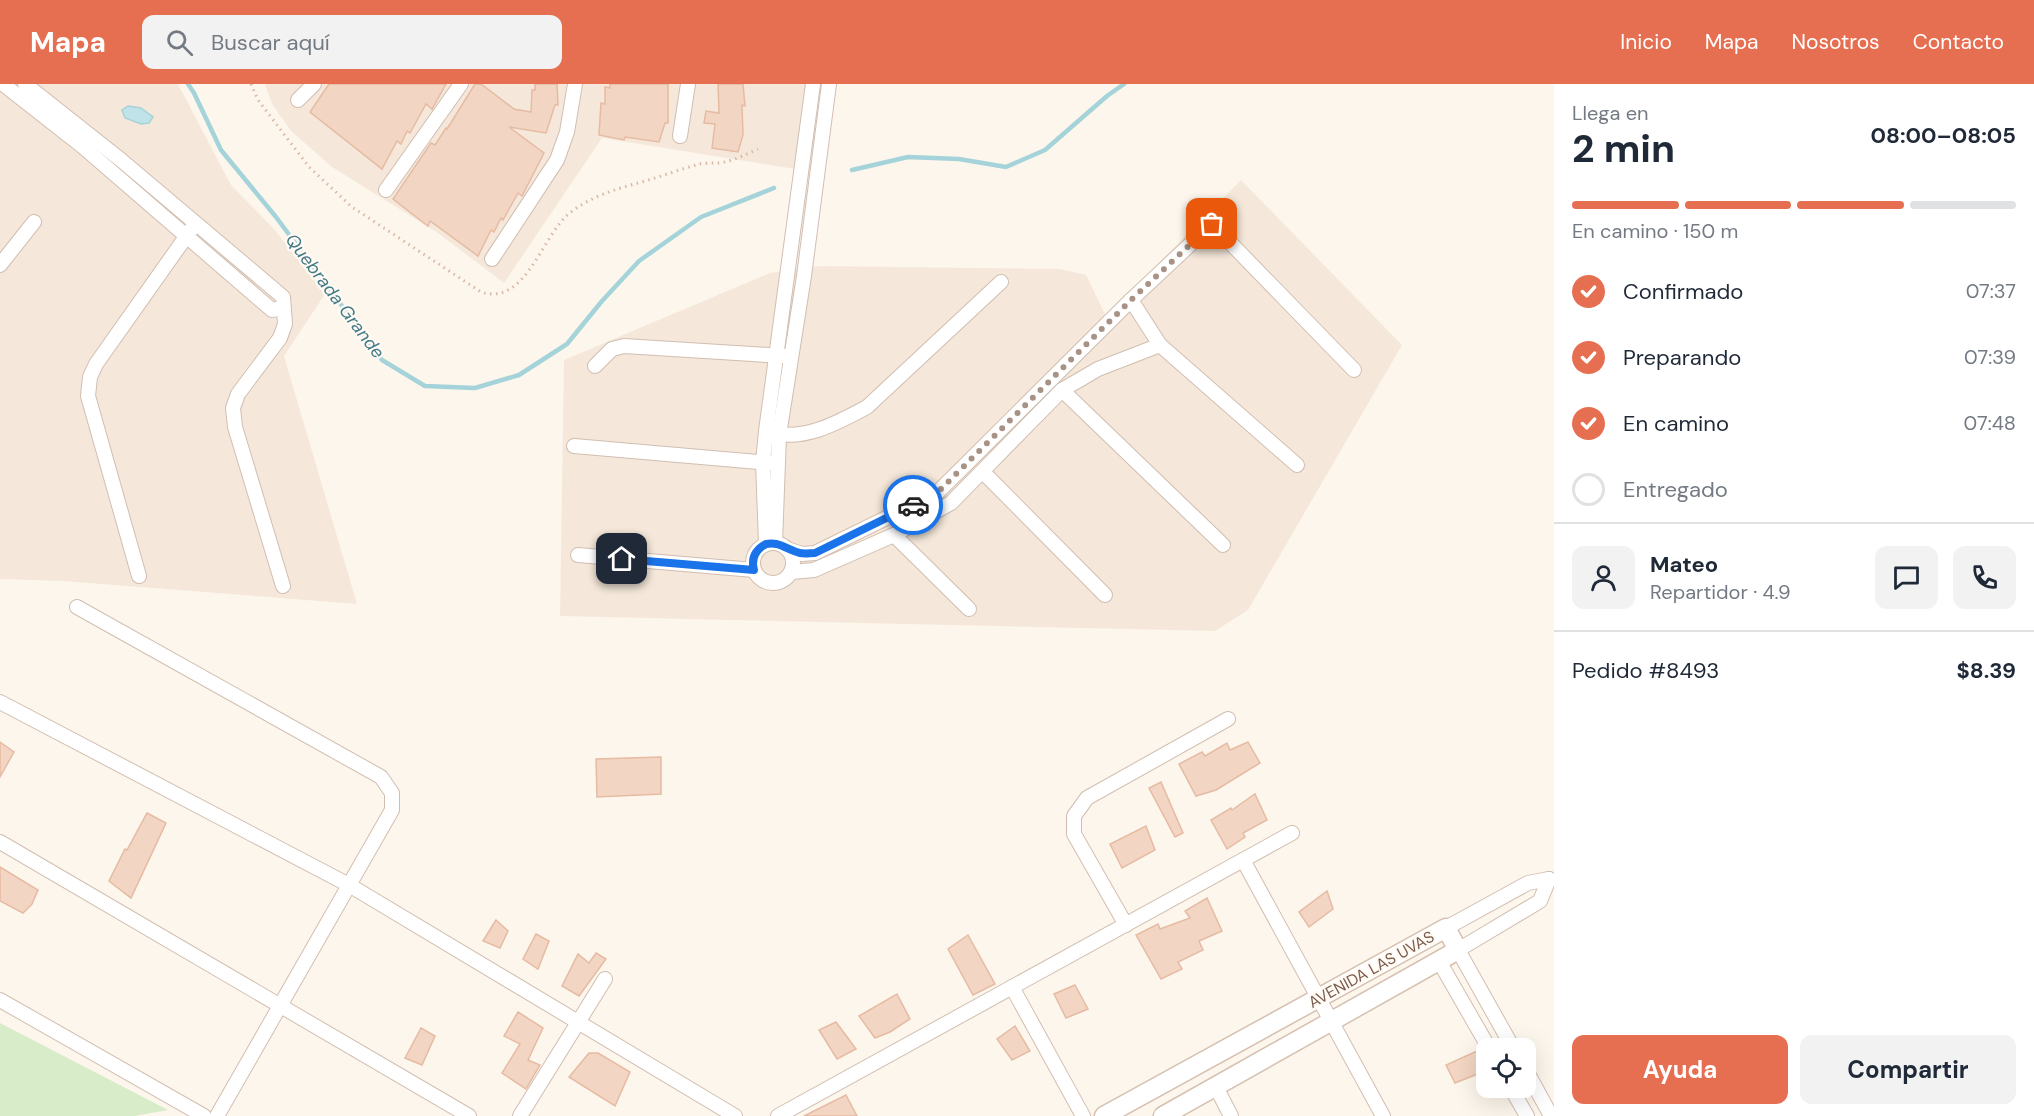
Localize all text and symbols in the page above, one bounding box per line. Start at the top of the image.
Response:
search box [142,15,562,69]
text: Mapa [30,24,106,61]
icon: search [163,26,196,59]
text: Buscar aquí [211,28,330,57]
text: Inicio [1620,28,1672,56]
text: Mapa [1705,28,1759,56]
text: Nosotros [1792,28,1880,56]
text: Contacto [1913,28,2004,56]
text: Llega en [1572,100,1649,126]
text: 08:00–08:05 [1871,121,2016,150]
text: 2 min [1572,123,1675,174]
pin [1186,198,1237,249]
icon: bag [1195,207,1228,240]
text: En camino · 150 m [1572,218,1738,244]
water label: Quebrada Grande [280,229,390,363]
icon: check [1572,275,1605,308]
text: Confirmado [1623,277,1743,306]
text: 07:37 [1966,278,2016,304]
icon: check [1572,341,1605,374]
text: Preparando [1623,343,1741,372]
text: 07:39 [1964,344,2016,370]
icon: check [1572,407,1605,440]
text: En camino [1623,409,1729,438]
text: 07:48 [1964,410,2016,436]
courier [883,475,943,535]
text: Entregado [1623,475,1728,504]
icon: car [897,489,930,522]
pin [596,533,647,584]
icon: home [605,542,638,575]
button: person [1572,546,1635,609]
button: chat [1875,546,1938,609]
button: phone [1953,546,2016,609]
text: Mateo [1650,550,1718,579]
text: Repartidor · 4.9 [1650,579,1791,605]
text: Pedido #8493 [1572,656,1719,685]
text: $8.39 [1957,656,2016,685]
street label: AVENIDA LAS UVAS [1305,926,1438,1013]
button: Ayuda [1572,1035,1788,1104]
button: Compartir [1800,1035,2016,1104]
map controls [1476,1038,1536,1098]
button: locate [1476,1038,1536,1098]

